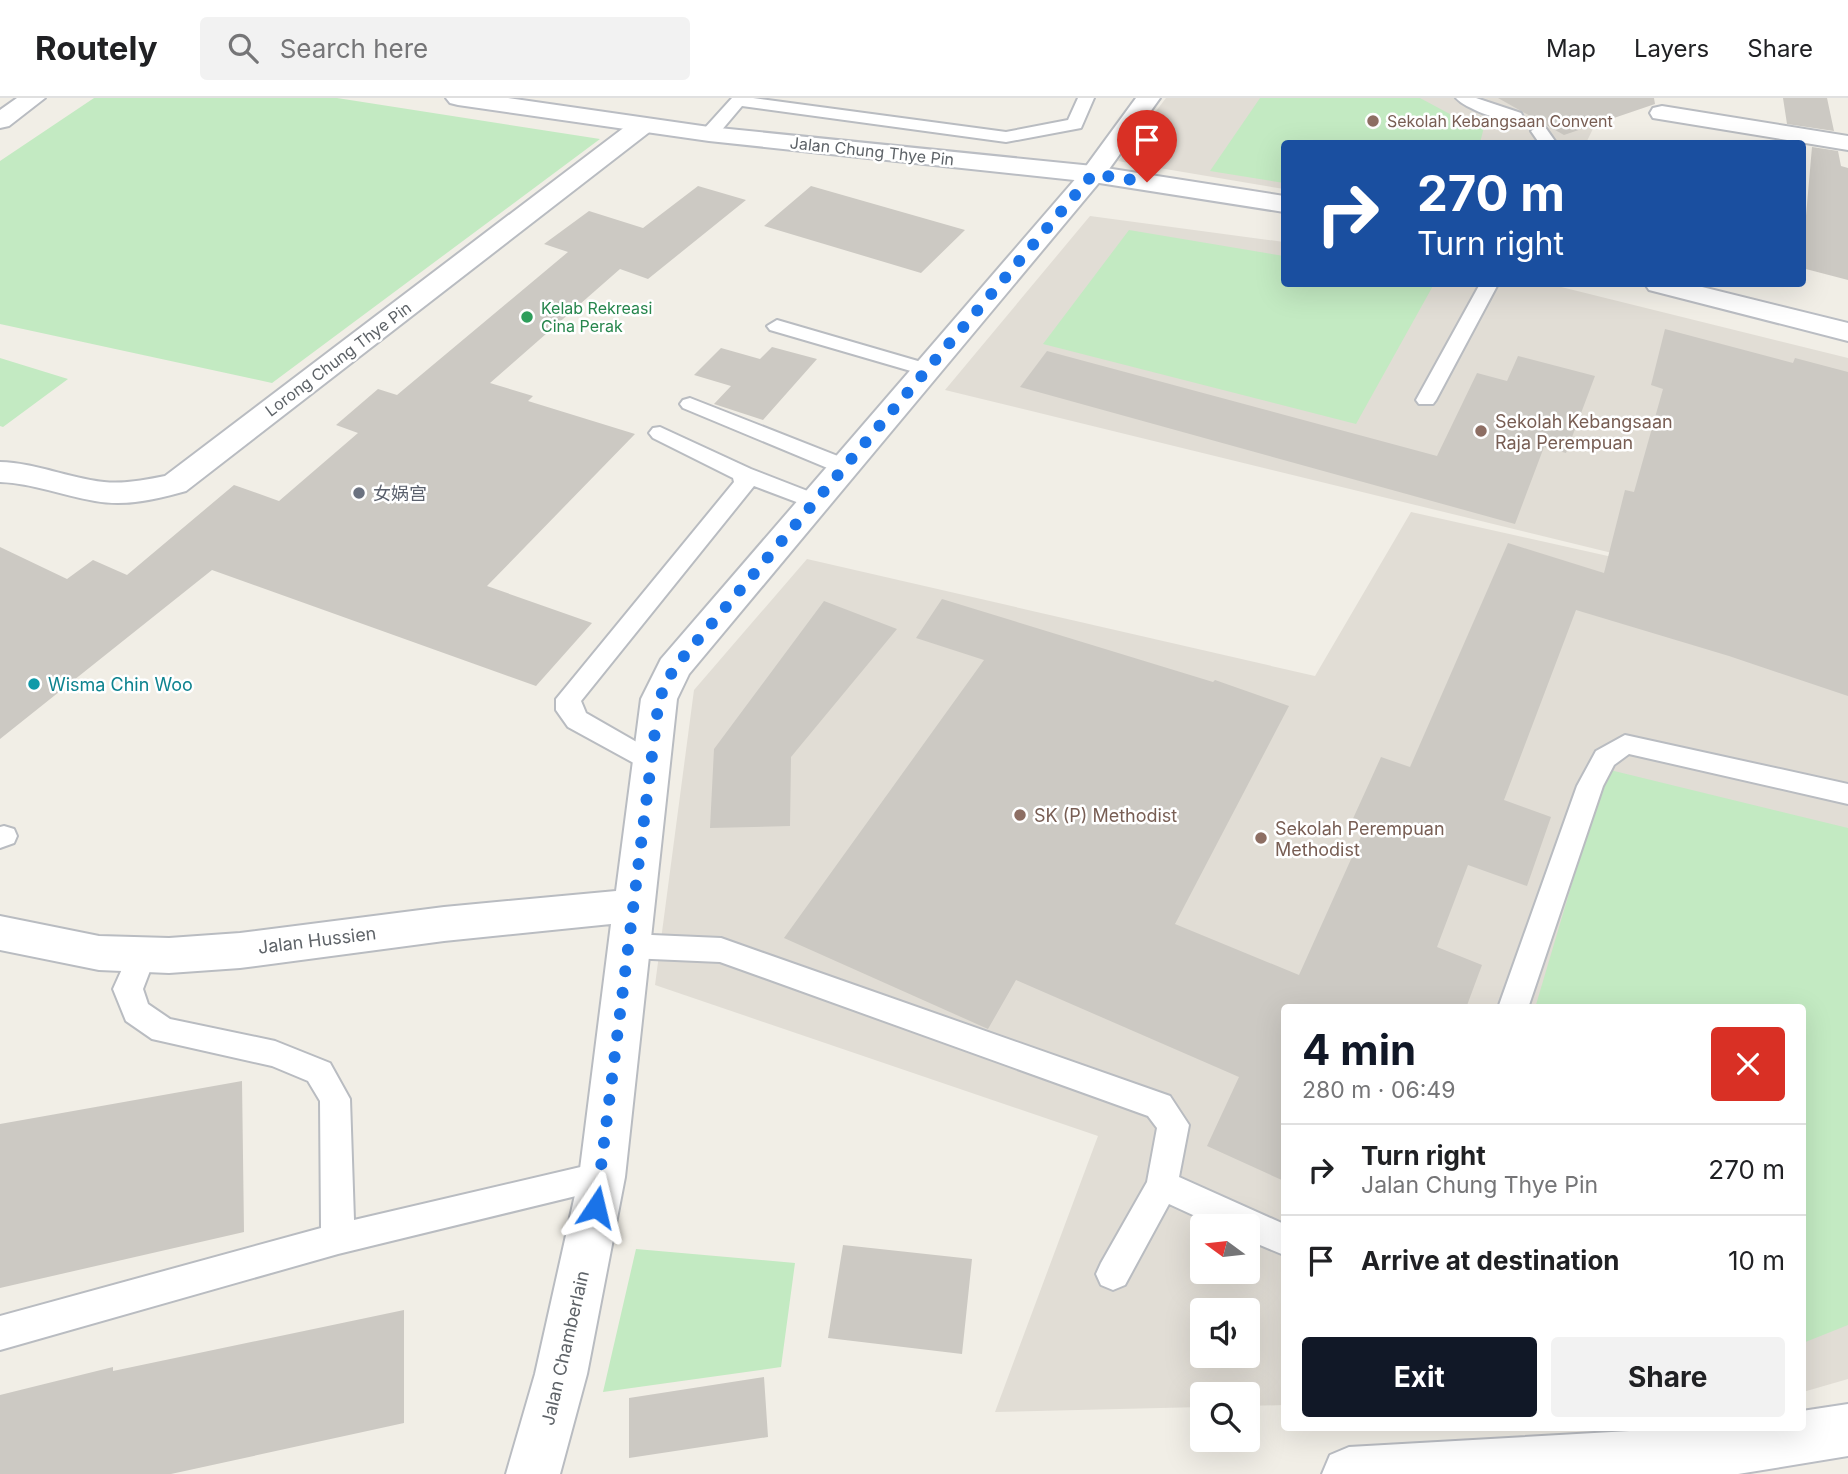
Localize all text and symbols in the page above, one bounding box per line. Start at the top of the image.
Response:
search box [200,17,690,80]
text: Routely [35,28,158,68]
icon: search [224,29,262,67]
text: Search here [280,33,428,64]
text: Map [1546,34,1596,63]
text: Layers [1634,34,1709,63]
text: Share [1747,34,1813,63]
pin [1117,110,1177,182]
place label: Sekolah Kebangsaan Convent [1387,111,1613,131]
marker: Sekolah Kebangsaan Convent [1365,113,1381,129]
icon: arrive [1128,121,1166,159]
street label: Jalan Chung Thye Pin [789,132,955,170]
text: 270 m [1417,164,1565,223]
icon: right [1302,168,1393,259]
text: Turn right [1417,224,1564,263]
street label: Lorong Chung Thye Pin [261,298,415,420]
place label: Kelab Rekreasi Cina Perak [541,298,652,336]
marker: Kelab Rekreasi Cina Perak [519,309,535,325]
place label: Sekolah Kebangsaan Raja Perempuan [1495,411,1673,453]
marker: Sekolah Kebangsaan Raja Perempuan [1473,423,1489,439]
place label: 女娲宫 [373,483,427,504]
marker: 女娲宫 [351,485,367,501]
place label: Wisma Chin Woo [48,674,193,695]
marker: Wisma Chin Woo [26,676,42,692]
place label: SK (P) Methodist [1034,805,1177,826]
marker: SK (P) Methodist [1012,807,1028,823]
place label: Sekolah Perempuan Methodist [1275,818,1445,860]
marker: Sekolah Perempuan Methodist [1253,830,1269,846]
street label: Jalan Hussien [257,922,377,958]
text: 4 min [1302,1024,1416,1075]
button: close [1711,1027,1785,1101]
text: 280 m · 06:49 [1302,1076,1455,1104]
text: Turn right [1361,1140,1486,1171]
icon: right [1302,1151,1340,1189]
text: 270 m [1708,1154,1785,1185]
position arrow [559,1170,633,1244]
text: Jalan Chung Thye Pin [1361,1171,1598,1199]
north arrow [1190,1214,1260,1284]
map controls [1190,1214,1260,1452]
icon: arrive [1302,1242,1340,1280]
text: Arrive at destination [1361,1245,1620,1276]
text: 10 m [1728,1245,1785,1276]
street label: Jalan Chamberlain [537,1269,593,1427]
button: sound [1190,1298,1260,1368]
button: Exit [1302,1337,1537,1417]
button: Share [1551,1337,1785,1417]
button: search [1190,1382,1260,1452]

